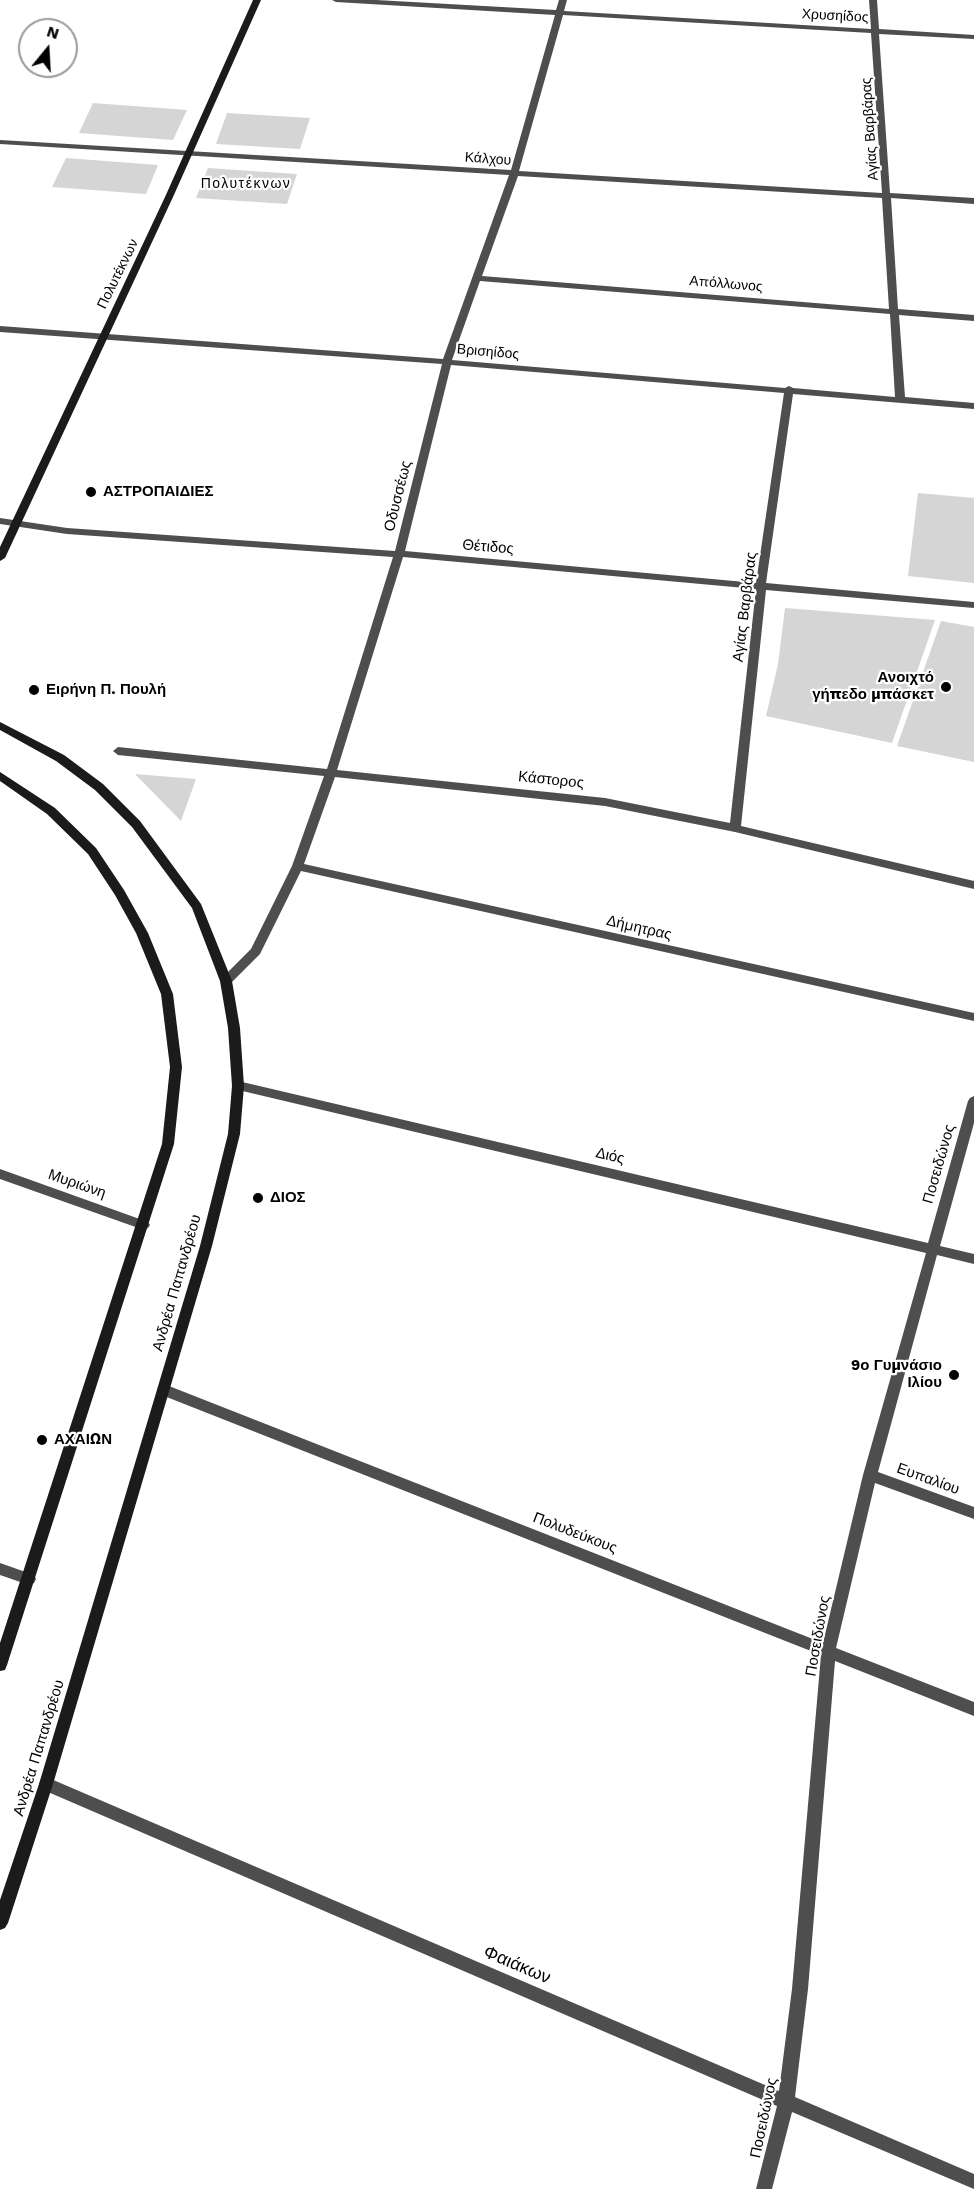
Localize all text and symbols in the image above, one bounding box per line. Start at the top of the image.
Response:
street label: Χρυσηίδος [801,6,869,26]
north arrow [18,18,78,78]
text: N [45,21,62,43]
street label: Αγίας Βαρβάρας [858,77,882,181]
street label: Κάλχου [464,149,512,169]
district label: Πολυτέκνων [201,176,291,192]
street label: Πολυτέκνων [94,236,142,312]
street label: Απόλλωνος [689,272,763,296]
street label: Βρισηίδος [456,341,520,363]
street label: Οδυσσέως [381,459,415,533]
place label: ΑΣΤΡΟΠΑΙΔΙΕΣ [103,483,213,501]
marker: ΑΣΤΡΟΠΑΙΔΙΕΣ [84,485,98,499]
street label: Θέτιδος [462,536,514,558]
street label: Αγίας Βαρβάρας [729,551,761,663]
place label: Ανοιχτό γήπεδο μπάσκετ [812,669,934,704]
marker: Ανοιχτό γήπεδο μπάσκετ [939,680,953,694]
place label: Ειρήνη Π. Πουλή [46,681,166,699]
marker: Ειρήνη Π. Πουλή [27,683,41,697]
street label: Κάστορος [517,768,585,792]
street label: Δήμητρας [605,912,673,944]
street label: Ποσειδώνος [919,1122,959,1206]
street label: Διός [594,1144,626,1168]
street label: Μυριώνη [46,1166,108,1202]
place label: ΔΙΟΣ [270,1189,306,1207]
marker: ΔΙΟΣ [251,1191,265,1205]
street label: Ανδρέα Παπανδρέου [149,1213,205,1353]
place label: 9ο Γυμνάσιο Ιλίου [851,1357,942,1392]
marker: 9ο Γυμνάσιο Ιλίου [947,1368,961,1382]
place label: ΑΧΑΙΩΝ [54,1431,112,1449]
marker: ΑΧΑΙΩΝ [35,1433,49,1447]
street label: Ευπαλίου [894,1459,962,1499]
street label: Πολυδεύκους [530,1509,620,1557]
street label: Ποσειδώνος [802,1594,834,1678]
street label: Ανδρέα Παπανδρέου [10,1678,68,1818]
street label: Φαιάκων [480,1941,554,1989]
street label: Ποσειδώνος [747,2076,781,2160]

